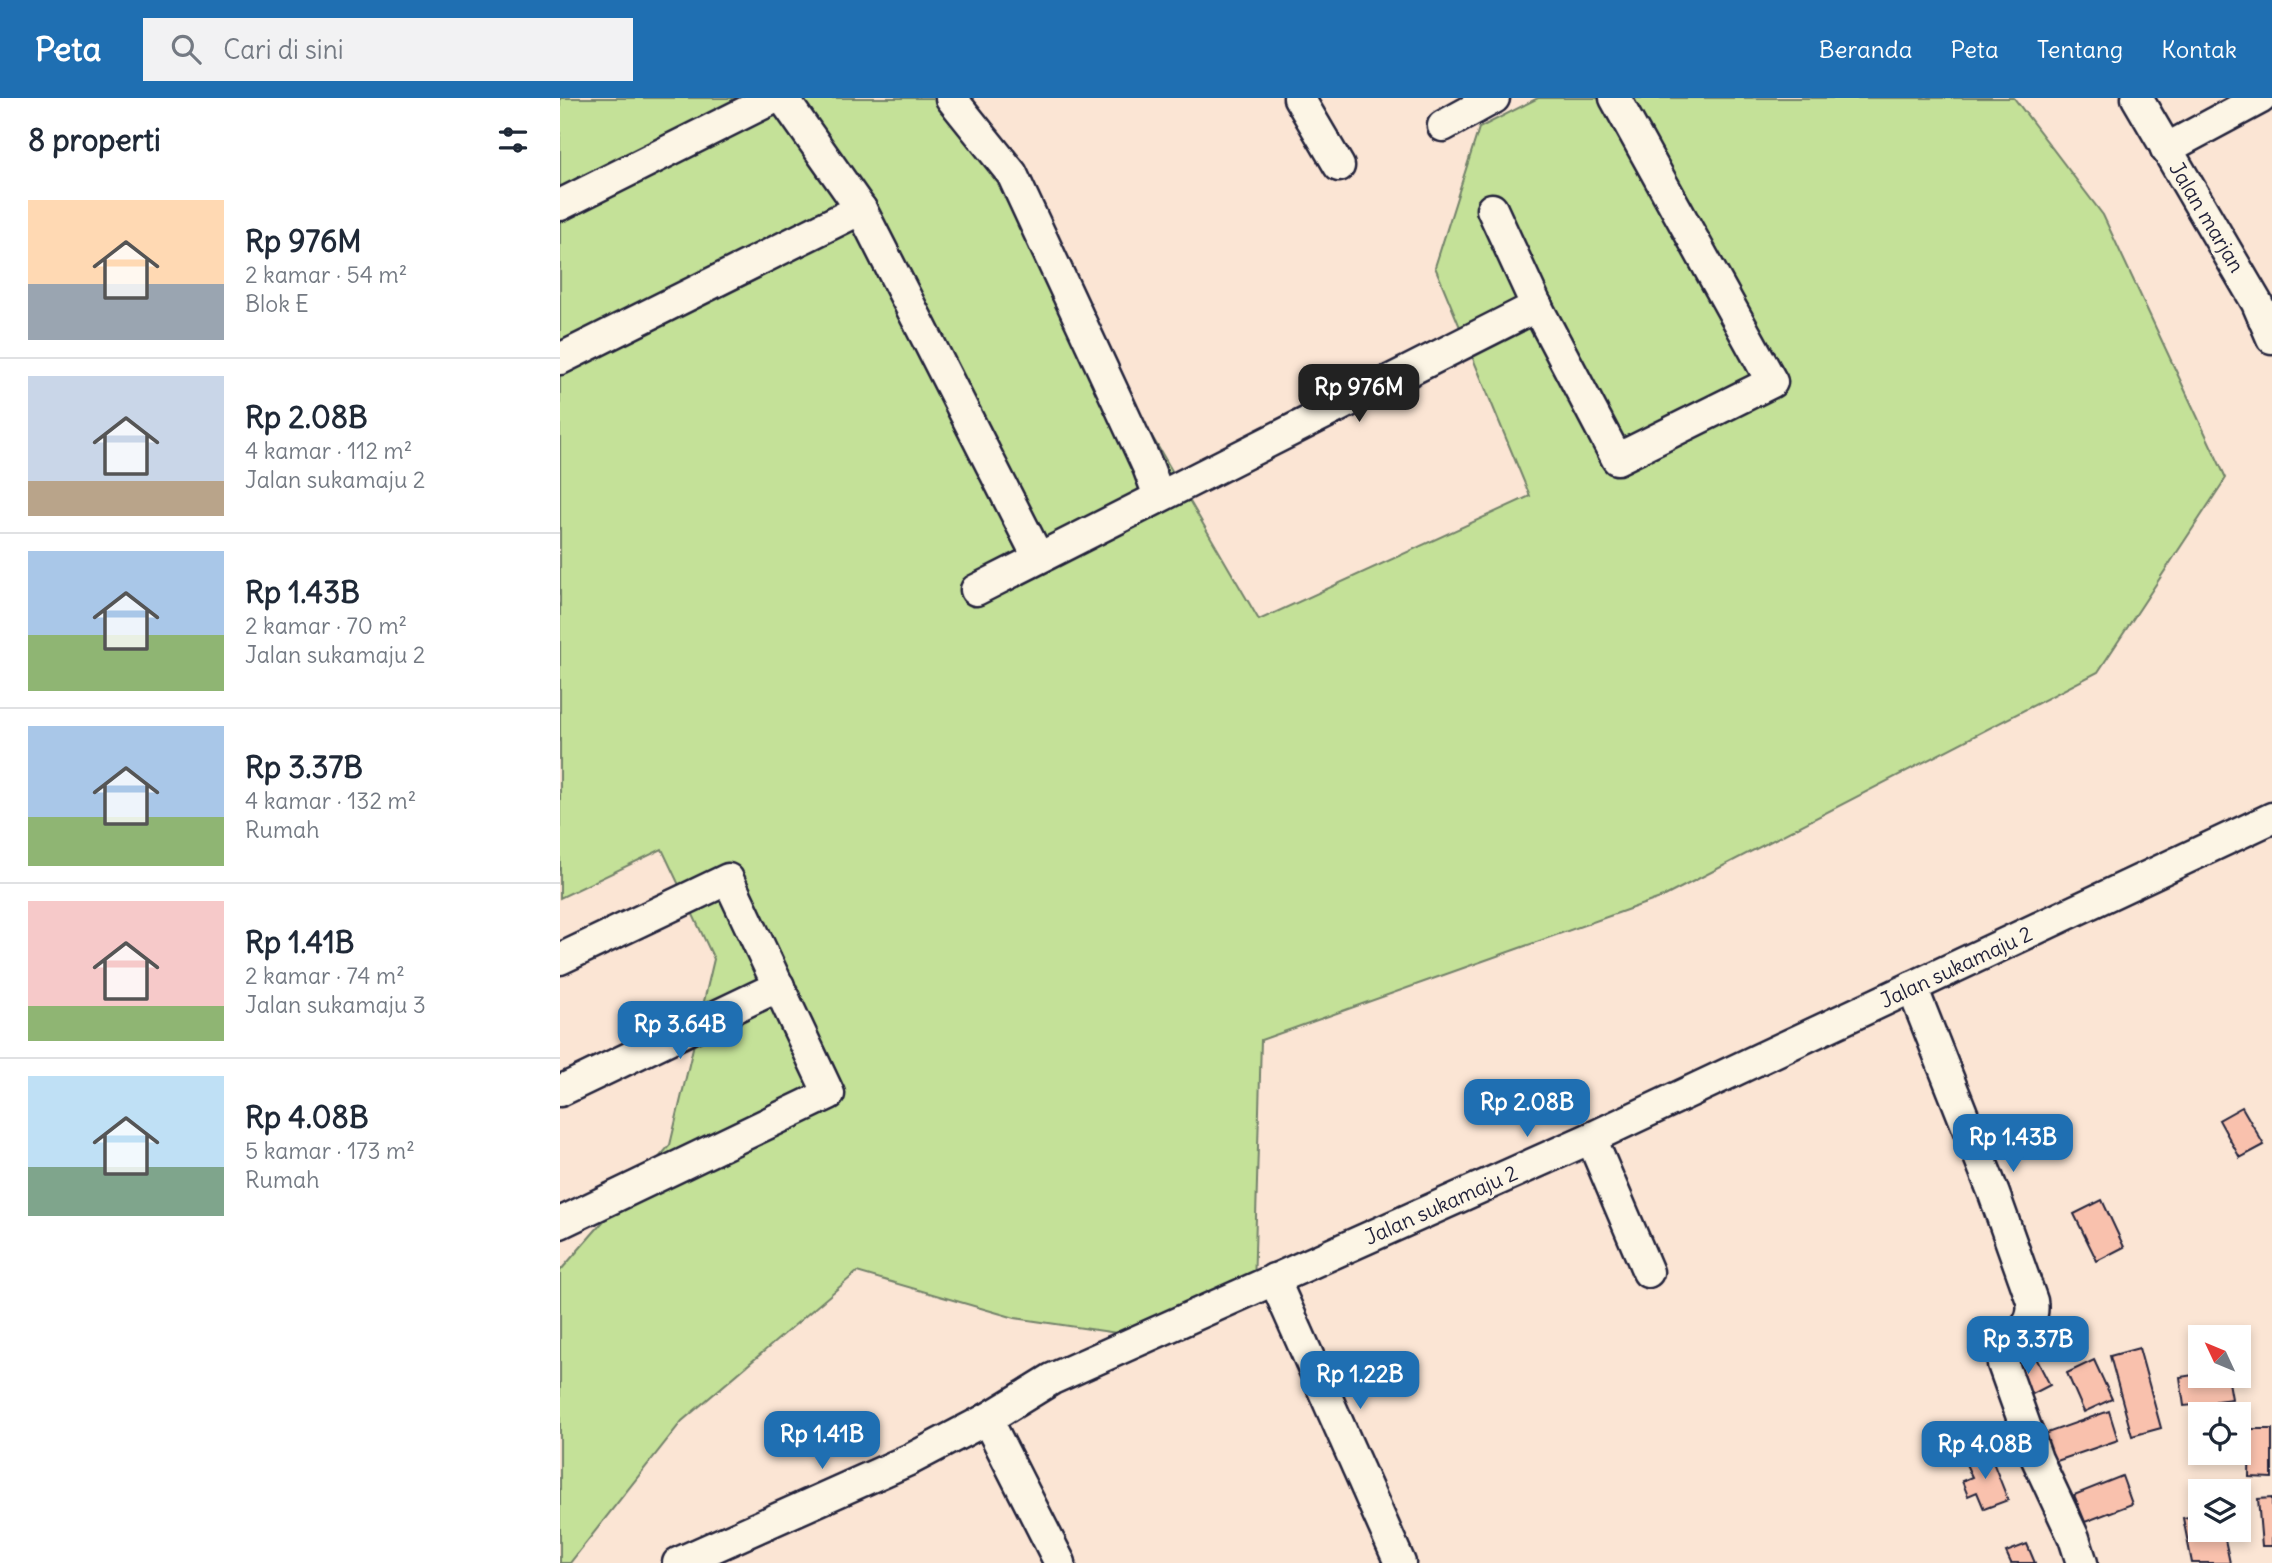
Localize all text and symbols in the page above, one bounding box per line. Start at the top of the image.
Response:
search box [143,18,633,81]
text: Peta [35,28,101,70]
icon: search [167,30,205,68]
text: Cari di sini [223,33,344,66]
text: Beranda [1819,34,1912,64]
text: Peta [1950,34,1999,64]
text: Tentang [2037,34,2123,64]
text: Kontak [2161,34,2237,64]
text: 8 properti [28,121,161,159]
icon: filters [494,121,532,159]
street label: Jalan marjan [2163,157,2251,277]
text: Rp 976M [245,222,362,260]
icon: home [84,228,168,312]
text: 2 kamar · 54 m² [245,260,407,289]
text: Blok E [245,289,309,318]
pin: Rp 976M [1294,364,1424,424]
text: Rp 976M [1314,372,1404,401]
text: Rp 2.08B [245,398,368,436]
icon: home [84,404,168,488]
text: 4 kamar · 112 m² [245,436,412,465]
text: Jalan sukamaju 2 [245,465,425,494]
text: Rp 1.43B [245,573,360,611]
icon: home [84,579,168,663]
text: 2 kamar · 70 m² [245,611,407,640]
text: Jalan sukamaju 2 [245,640,425,669]
text: Rp 3.37B [245,748,363,786]
icon: home [84,754,168,838]
text: 4 kamar · 132 m² [245,786,416,815]
text: Rumah [245,815,320,844]
street label: Jalan sukamaju 2 [1876,920,2036,1014]
text: Rp 1.41B [245,923,354,961]
icon: home [84,929,168,1013]
text: 2 kamar · 74 m² [245,961,405,990]
text: Jalan sukamaju 3 [245,990,426,1019]
pin: Rp 3.64B [608,1002,752,1061]
text: Rp 3.64B [634,1009,726,1038]
pin: Rp 2.08B [1455,1080,1599,1139]
text: Rp 2.08B [1480,1087,1574,1116]
text: Rp 4.08B [245,1098,369,1136]
icon: home [84,1104,168,1188]
pin: Rp 1.43B [1941,1114,2085,1174]
text: Rp 1.43B [1969,1122,2057,1151]
text: 5 kamar · 173 m² [245,1136,415,1165]
street label: Jalan sukamaju 2 [1360,1159,1522,1251]
text: Rumah [245,1165,320,1194]
pin: Rp 3.37B [1956,1316,2100,1376]
text: Rp 3.37B [1983,1324,2073,1353]
north arrow [2188,1325,2250,1388]
map controls [2188,1325,2251,1542]
pin: Rp 1.22B [1288,1352,1432,1411]
text: Rp 1.22B [1316,1359,1404,1388]
button: locate [2188,1402,2251,1465]
pin: Rp 1.41B [750,1412,894,1471]
text: Rp 1.41B [780,1419,864,1448]
pin: Rp 4.08B [1913,1422,2057,1481]
text: Rp 4.08B [1938,1429,2032,1458]
button: layers [2188,1479,2251,1542]

